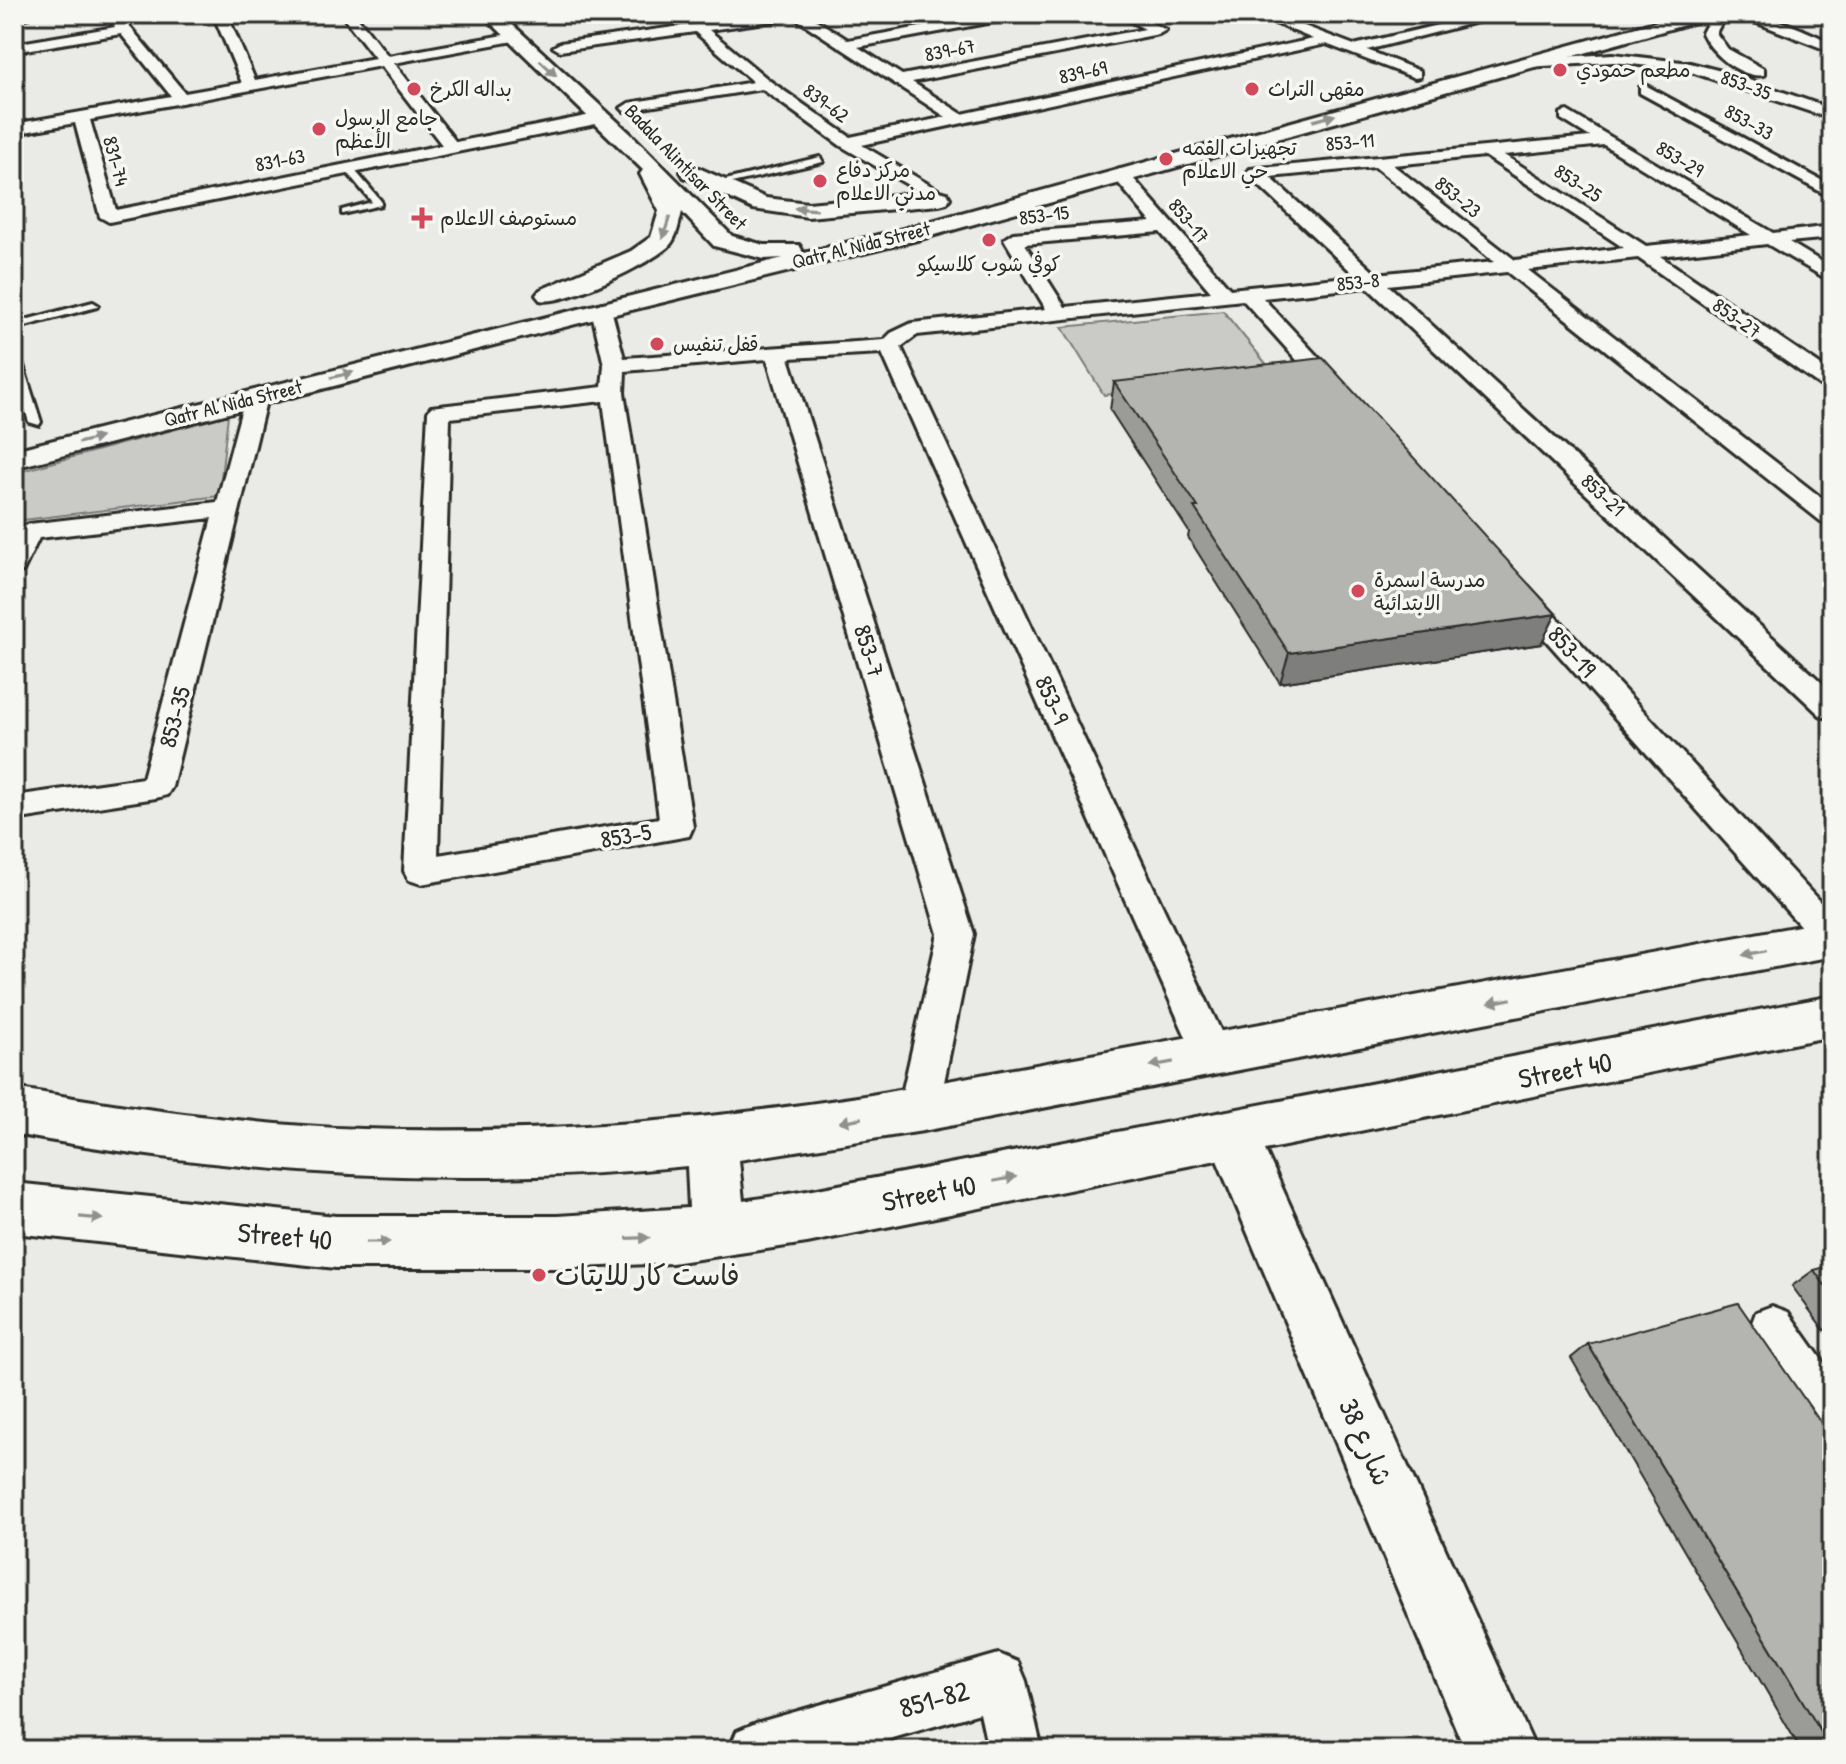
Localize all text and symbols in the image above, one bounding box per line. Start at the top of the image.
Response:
street label: 839-67 [922,31,978,68]
street label: 839-69 [1056,53,1109,90]
place label: مطعم حمودي [1576,56,1691,85]
one-way arrow [538,58,557,76]
marker: مطعم حمودي [1551,61,1569,79]
street label: 853-35 [1717,63,1776,106]
place label: بداله الكرخ [430,75,512,103]
place label: مقهى التراث [1268,75,1365,102]
street label: 839-62 [798,77,855,129]
marker: بداله الكرخ [405,80,423,98]
marker: مقهى التراث [1243,80,1261,98]
street label: 853-33 [1720,97,1779,146]
street label: Badala Alintisar Street [619,98,754,236]
place label: جامع الرسول الأعظم [335,104,438,156]
one-way arrow [1312,111,1337,123]
marker: جامع الرسول الأعظم [310,120,328,138]
street label: 853-11 [1325,126,1375,157]
street label: 831-74 [97,133,136,189]
place label: تجهيزات القمه حي الاعلام [1182,134,1297,189]
street label: 853-29 [1652,134,1709,183]
street label: 831-63 [253,141,307,178]
marker: تجهيزات القمه حي الاعلام [1157,150,1175,168]
place label: مركز دفاع مدني الاعلام [836,156,936,211]
street label: 853-25 [1549,157,1608,208]
street label: 853-23 [1429,170,1487,224]
marker: مركز دفاع مدني الاعلام [811,172,829,190]
street label: 853-17 [1163,192,1216,249]
street label: 853-15 [1018,198,1071,231]
one-way arrow [793,202,818,215]
place label: مستوصف الاعلام [440,204,577,233]
marker: مستوصف الاعلام [411,207,433,229]
street label: Qatr Al Nida Street [789,214,934,275]
one-way arrow [659,216,671,240]
marker: كوفي شوب كلاسيكو [980,231,998,249]
place label: كوفي شوب كلاسيكو [916,250,1061,278]
street label: 853-8 [1335,266,1381,297]
street label: 853-27 [1708,291,1767,344]
place label: قفل تنفيس [673,330,759,357]
marker: قفل تنفيس [648,335,666,353]
one-way arrow [329,369,354,381]
street label: Qatr Al Nida Street [161,372,306,433]
one-way arrow [77,433,102,445]
street label: 853-21 [1576,467,1631,522]
place label: مدرسة اسمرة الابتدائية [1374,566,1486,616]
marker: مدرسة اسمرة الابتدائية [1349,582,1367,600]
street label: 853-19 [1541,619,1604,684]
street label: 853-7 [847,621,893,681]
street label: 853-9 [1028,670,1078,729]
street label: 853-35 [151,683,198,751]
street label: 853-5 [598,815,654,855]
one-way arrow [1743,947,1768,959]
one-way arrow [1487,996,1512,1008]
street label: Street 40 [1515,1042,1615,1098]
one-way arrow [1149,1058,1174,1070]
one-way arrow [838,1114,863,1126]
street label: Street 40 [879,1165,979,1221]
one-way arrow [993,1172,1018,1184]
one-way arrow [79,1212,104,1225]
street label: Street 40 [236,1213,334,1259]
one-way arrow [626,1232,651,1245]
one-way arrow [366,1236,391,1248]
place label: فاست كار للايتات [555,1256,740,1294]
marker: فاست كار للايتات [530,1266,548,1284]
street label: شارع 38 [1329,1392,1402,1492]
street label: 851-82 [895,1671,973,1727]

